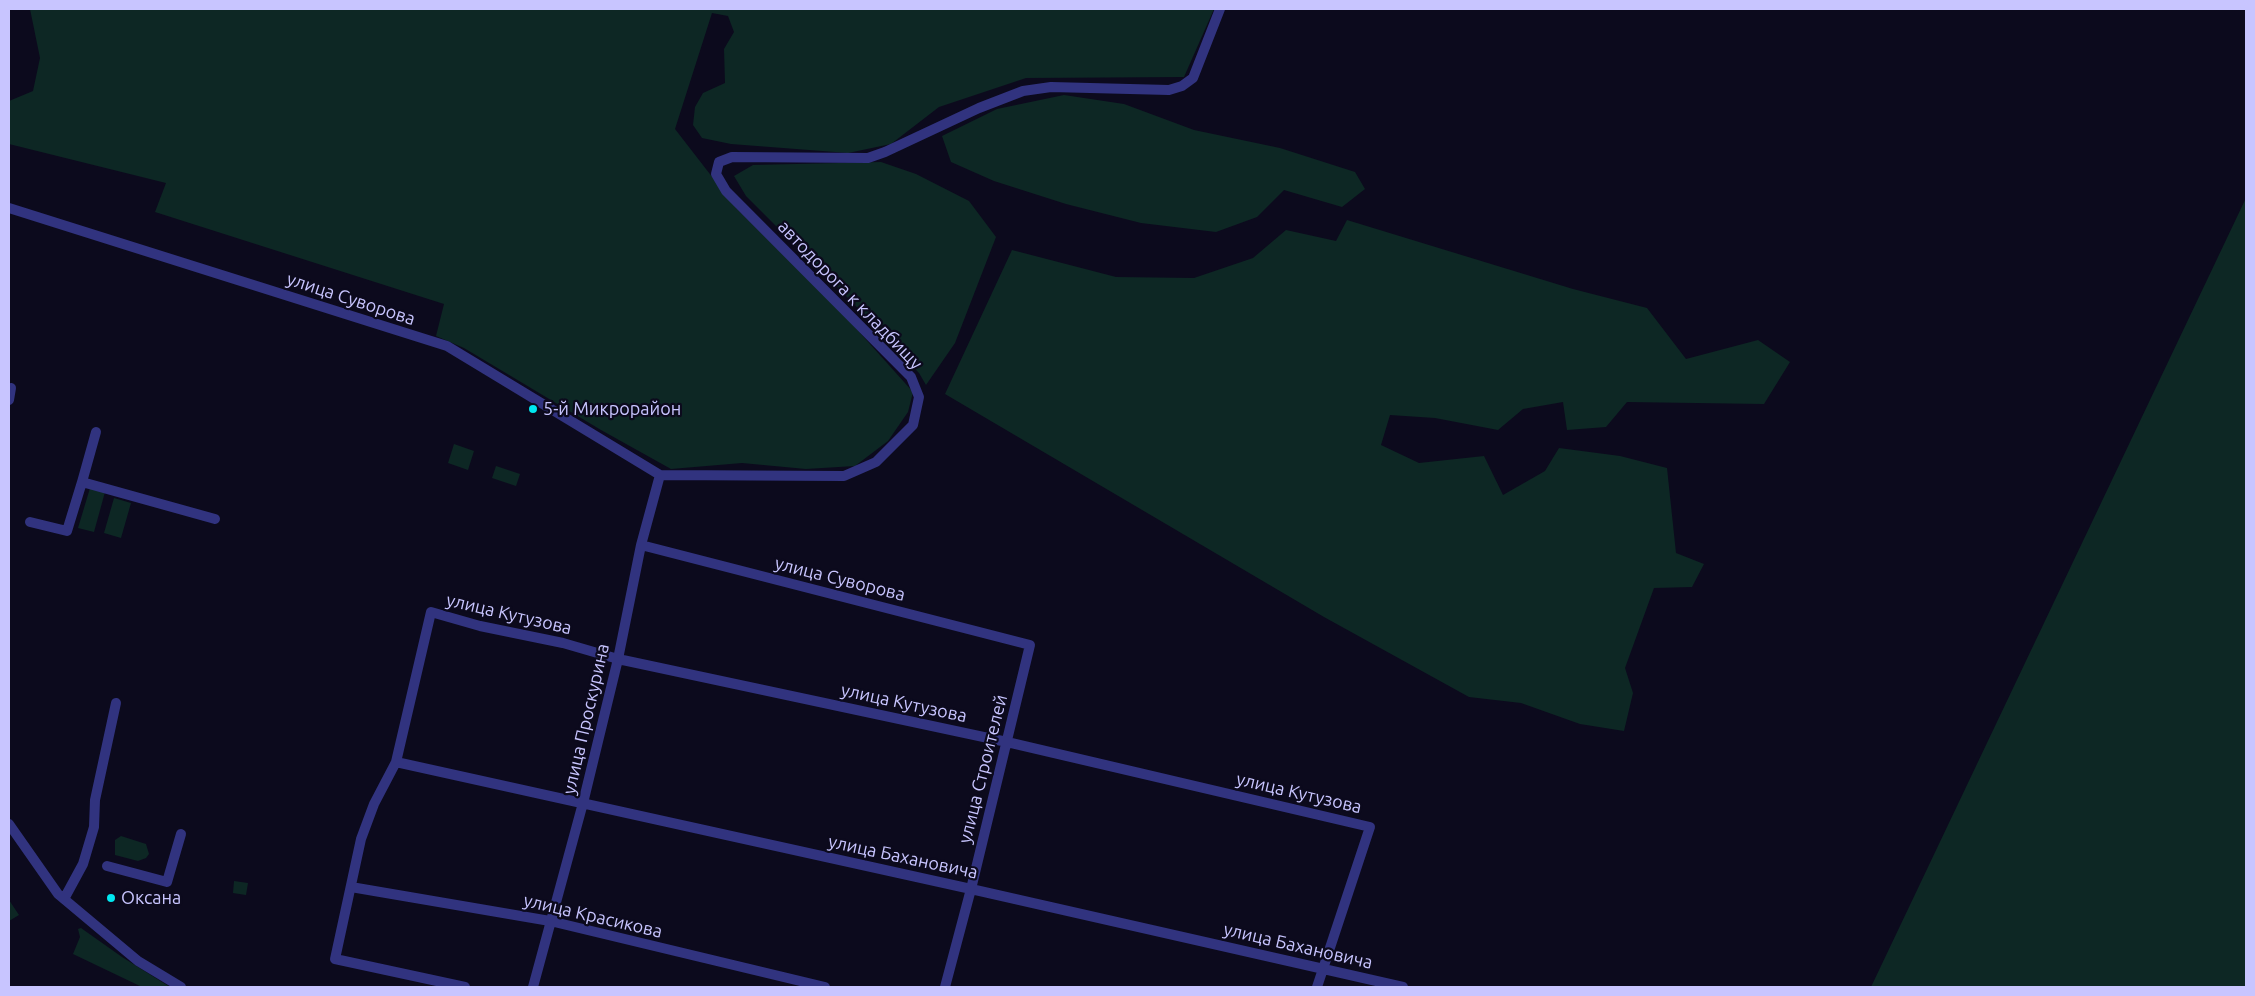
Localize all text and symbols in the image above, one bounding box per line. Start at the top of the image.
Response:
street label: автодорога к кладбищу [773,216,927,374]
street label: улица Суворова [284,268,418,330]
place label: 5-й Микрорайон [543,398,681,420]
marker: 5-й Микрорайон [527,403,539,415]
street label: улица Суворова [772,552,908,606]
street label: улица Кутузова [444,589,574,639]
street label: улица Проскурина [558,641,614,797]
street label: улица Кутузова [839,679,969,727]
street label: улица Строителей [954,692,1012,846]
street label: улица Кутузова [1234,768,1364,818]
street label: улица Бахановича [826,831,980,883]
place label: Оксана [121,887,181,909]
street label: улица Красикова [521,890,665,942]
marker: Оксана [105,892,117,904]
street label: улица Бахановича [1221,918,1375,974]

